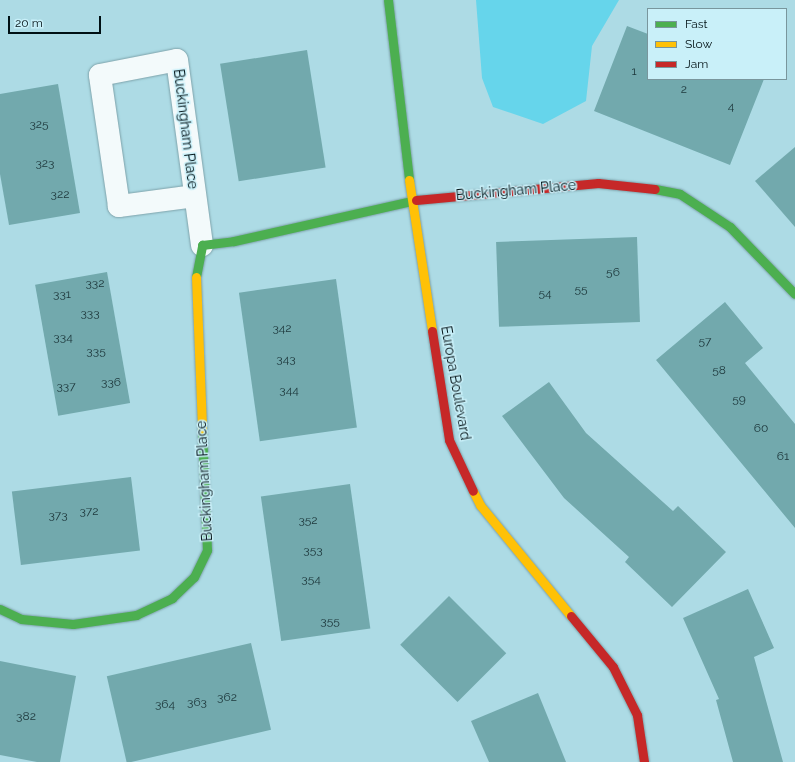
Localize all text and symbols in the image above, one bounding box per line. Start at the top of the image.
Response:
scale bar [10,8,103,34]
legend [647,8,787,80]
text: 20 m [15,16,43,30]
text: Fast [685,17,708,31]
text: Slow [685,37,712,51]
text: Jam [685,57,708,71]
house number: 1 [631,65,637,79]
street label: Buckingham Place [170,68,202,190]
house number: 2 [681,83,687,97]
house number: 4 [728,100,734,114]
house number: 325 [29,118,49,132]
house number: 323 [35,157,55,171]
street label: Buckingham Place [455,176,577,204]
house number: 322 [51,188,69,202]
house number: 56 [606,266,620,280]
house number: 332 [85,277,105,291]
house number: 55 [574,283,588,297]
house number: 54 [538,287,552,301]
house number: 331 [53,288,71,302]
house number: 333 [80,307,100,321]
house number: 342 [272,322,292,336]
street label: Europa Boulevard [438,325,474,441]
house number: 334 [53,331,73,345]
house number: 57 [699,335,711,349]
house number: 335 [86,345,106,359]
house number: 343 [276,353,296,367]
house number: 58 [712,364,726,378]
house number: 336 [101,376,121,390]
house number: 337 [56,380,76,394]
house number: 344 [279,384,299,398]
house number: 59 [732,393,746,407]
street label: Buckingham Place [192,420,216,542]
house number: 60 [754,422,768,436]
house number: 61 [777,450,789,464]
house number: 372 [79,505,99,519]
house number: 373 [48,509,68,523]
house number: 352 [298,514,318,528]
house number: 353 [303,544,323,558]
house number: 354 [301,573,321,587]
house number: 355 [320,615,340,629]
house number: 362 [217,691,237,705]
house number: 363 [187,696,207,710]
house number: 364 [155,698,175,712]
house number: 382 [16,710,36,724]

